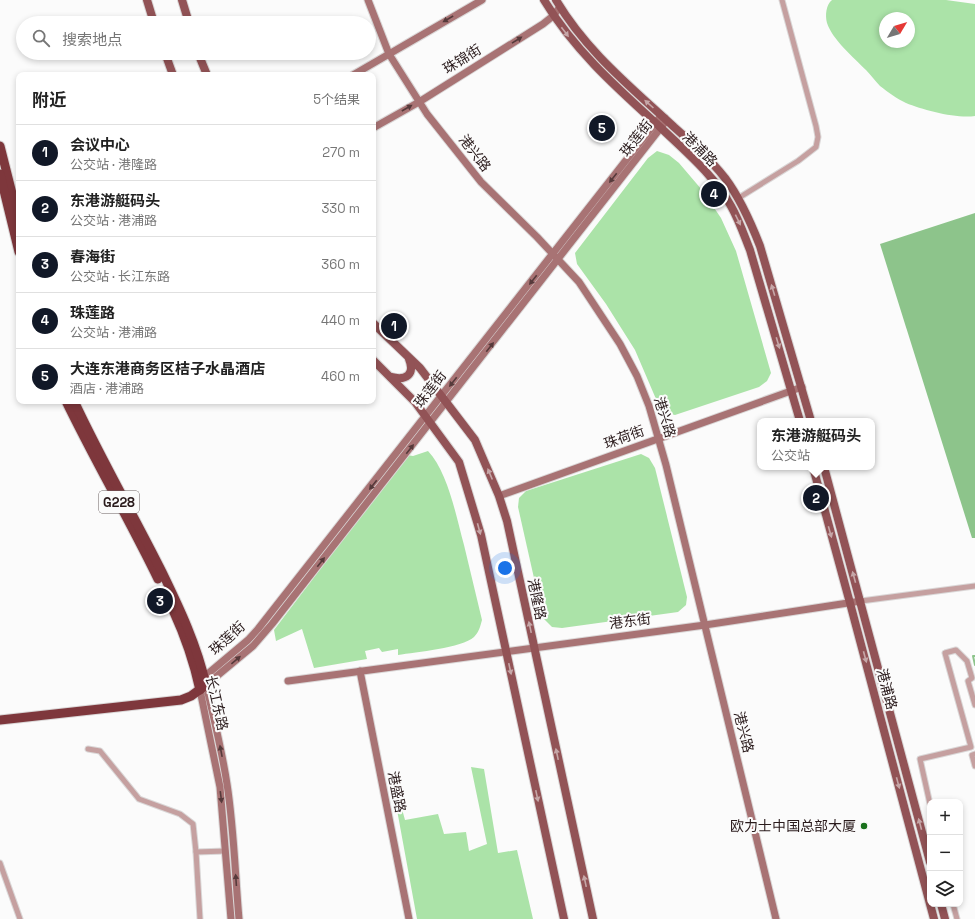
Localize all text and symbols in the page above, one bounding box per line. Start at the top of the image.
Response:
north arrow [879,12,915,48]
search box [16,16,376,60]
one-way arrow [442,16,454,23]
icon: search [30,27,52,49]
one-way arrow [561,27,570,38]
text: 搜索地点 [62,30,122,49]
one-way arrow [512,36,522,44]
street label: 珠锦街 [439,40,485,78]
text: 附近 [32,89,66,111]
text: 5个结果 [313,91,360,108]
one-way arrow [644,100,654,109]
one-way arrow [401,105,413,112]
pin: 5 [589,113,615,143]
street label: 珠莲街 [616,116,656,160]
street label: 港浦路 [679,128,721,170]
street label: 港兴路 [455,131,495,175]
text: 会议中心 [70,135,130,154]
text: 1 [42,144,48,161]
text: 270 m [322,144,360,161]
text: 公交站 · 港隆路 [70,156,157,173]
one-way arrow [609,172,618,183]
pin: 4 [701,179,727,209]
text: 东港游艇码头 [70,191,160,210]
text: 2 [41,200,49,217]
text: 330 m [321,200,360,217]
text: 公交站 · 港浦路 [70,212,157,229]
one-way arrow [735,214,741,225]
text: 春海街 [70,247,115,266]
text: 3 [41,256,49,273]
text: 360 m [321,256,360,273]
text: 公交站 · 长江东路 [70,268,170,285]
one-way arrow [529,275,537,286]
one-way arrow [770,283,776,295]
text: 珠莲路 [70,303,115,322]
pin: 1 [381,311,407,341]
text: 4 [41,312,49,329]
text: 440 m [321,312,360,329]
text: 公交站 · 港浦路 [70,324,157,341]
one-way arrow [775,338,781,350]
one-way arrow [486,341,495,352]
text: 大连东港商务区桔子水晶酒店 [70,359,265,378]
street label: 珠莲街 [410,367,450,411]
text: 5 [41,368,49,385]
text: 460 m [321,368,360,385]
one-way arrow [449,377,457,388]
text: 酒店 · 港浦路 [70,380,144,397]
street label: 港兴路 [650,394,680,440]
popup [757,418,875,470]
street label: 珠荷街 [601,421,647,453]
text: 东港游艇码头 [771,426,861,445]
one-way arrow [406,443,414,454]
text: 公交站 [771,447,810,464]
one-way arrow [487,468,494,480]
one-way arrow [368,479,377,490]
pin: 2 [803,483,829,513]
road number: G228 [99,491,139,513]
one-way arrow [477,522,483,535]
one-way arrow [828,525,834,538]
one-way arrow [316,556,325,567]
your location [495,558,515,578]
one-way arrow [851,570,857,582]
street label: 港隆路 [524,577,550,621]
pin: 3 [147,586,173,616]
street label: 港东街 [608,610,652,632]
street label: 珠莲街 [205,617,249,659]
one-way arrow [526,621,532,633]
one-way arrow [862,651,868,663]
one-way arrow [230,655,241,664]
one-way arrow [508,663,514,676]
street label: 港浦路 [873,666,901,712]
street label: 长江东路 [202,674,232,732]
street label: 港兴路 [730,709,758,755]
one-way arrow [217,745,223,757]
one-way arrow [554,748,560,760]
street label: 港盛路 [384,770,410,814]
one-way arrow [895,777,901,789]
one-way arrow [535,790,541,803]
one-way arrow [218,791,224,803]
map controls [927,799,963,907]
button: + [927,799,963,835]
place label: 欧力士中国总部大厦 [730,817,856,835]
one-way arrow [917,818,923,830]
marker: 欧力士中国总部大厦 [859,821,869,831]
button: − [927,835,963,871]
button: layers [927,871,963,907]
one-way arrow [232,874,239,886]
one-way arrow [581,875,587,887]

